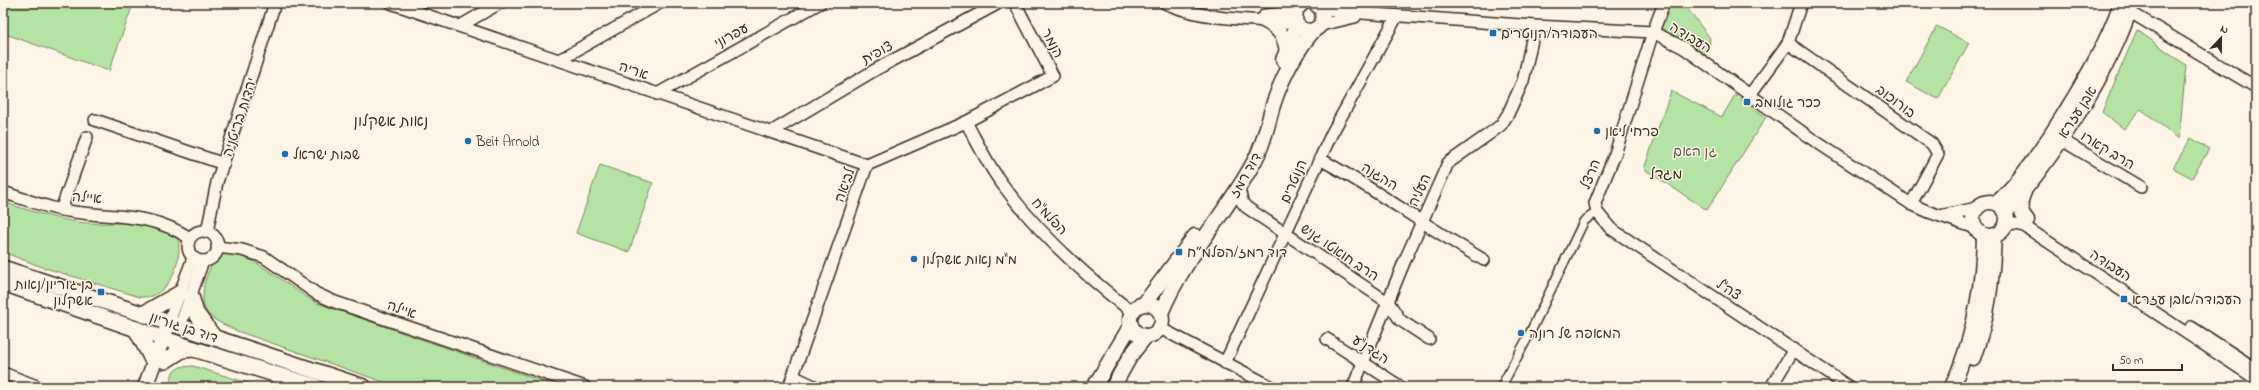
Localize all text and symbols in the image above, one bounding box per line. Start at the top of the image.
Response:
street label: העבודה [1665,17,1716,59]
street label: עפרוני [711,18,753,54]
north arrow [2201,18,2241,58]
text: N [2218,21,2231,38]
place label: העבודה/הנוטרים [1501,24,1598,45]
street label: הנמר [1035,25,1068,62]
marker: העבודה/הנוטרים [1488,28,1498,38]
street label: צופית [857,36,897,71]
street label: אריה [616,57,651,86]
street label: יהדות בריטניה [218,75,263,160]
street label: בורוכוב [1871,80,1919,124]
street label: אבן עזרא [2053,82,2103,143]
place label: ככר גולומב [1755,93,1821,114]
marker: ככר גולומב [1742,97,1752,107]
district label: נאות אשקלון [354,111,428,133]
place label: פרחי ליאן [1605,122,1659,143]
marker: פרחי ליאן [1592,126,1602,136]
street label: הרב קארו [2076,127,2138,176]
place label: Beit Arnold [475,132,539,153]
marker: Beit Arnold [463,136,473,146]
park label: גן האם [1673,142,1717,163]
place label: שבות ישראל [293,145,360,166]
marker: שבות ישראל [280,149,290,159]
street label: דוד רמז [1225,149,1268,202]
street label: הנוטרים [1275,156,1313,207]
street label: הרצל [1576,156,1607,193]
street label: ההגנה [1357,158,1402,197]
street label: לביאה [830,164,862,206]
district label: מגדל [1649,164,1683,186]
street label: העליה [1404,171,1437,211]
street label: איילה [71,187,103,210]
street label: הפלמ"ח [1026,193,1072,241]
street label: הרב חואטו גניש [1296,219,1383,287]
place label: דוד רמז/הפלמ״ח [1187,243,1287,264]
street label: העבודה [2085,245,2135,288]
marker: דוד רמז/הפלמ״ח [1174,247,1184,257]
place label: מ"מ נאות אשקלון [922,250,1017,271]
marker: מ"מ נאות אשקלון [909,254,919,264]
street label: צה"ל [1712,274,1745,306]
place label: בן גוריון/נאות אשקלון [13,275,93,312]
marker: בן גוריון/נאות אשקלון [96,287,106,297]
place label: העבודה/אבן עזרא [2132,290,2242,311]
marker: העבודה/אבן עזרא [2119,294,2129,304]
street label: איילה [384,296,419,325]
street label: דוד בן גוריון [147,308,220,349]
place label: המאפה של רונה [1529,324,1621,345]
marker: המאפה של רונה [1516,328,1526,338]
street label: הגדנ"ע [1347,330,1393,370]
scale bar [2113,346,2182,372]
text: 50 m [2119,352,2143,370]

